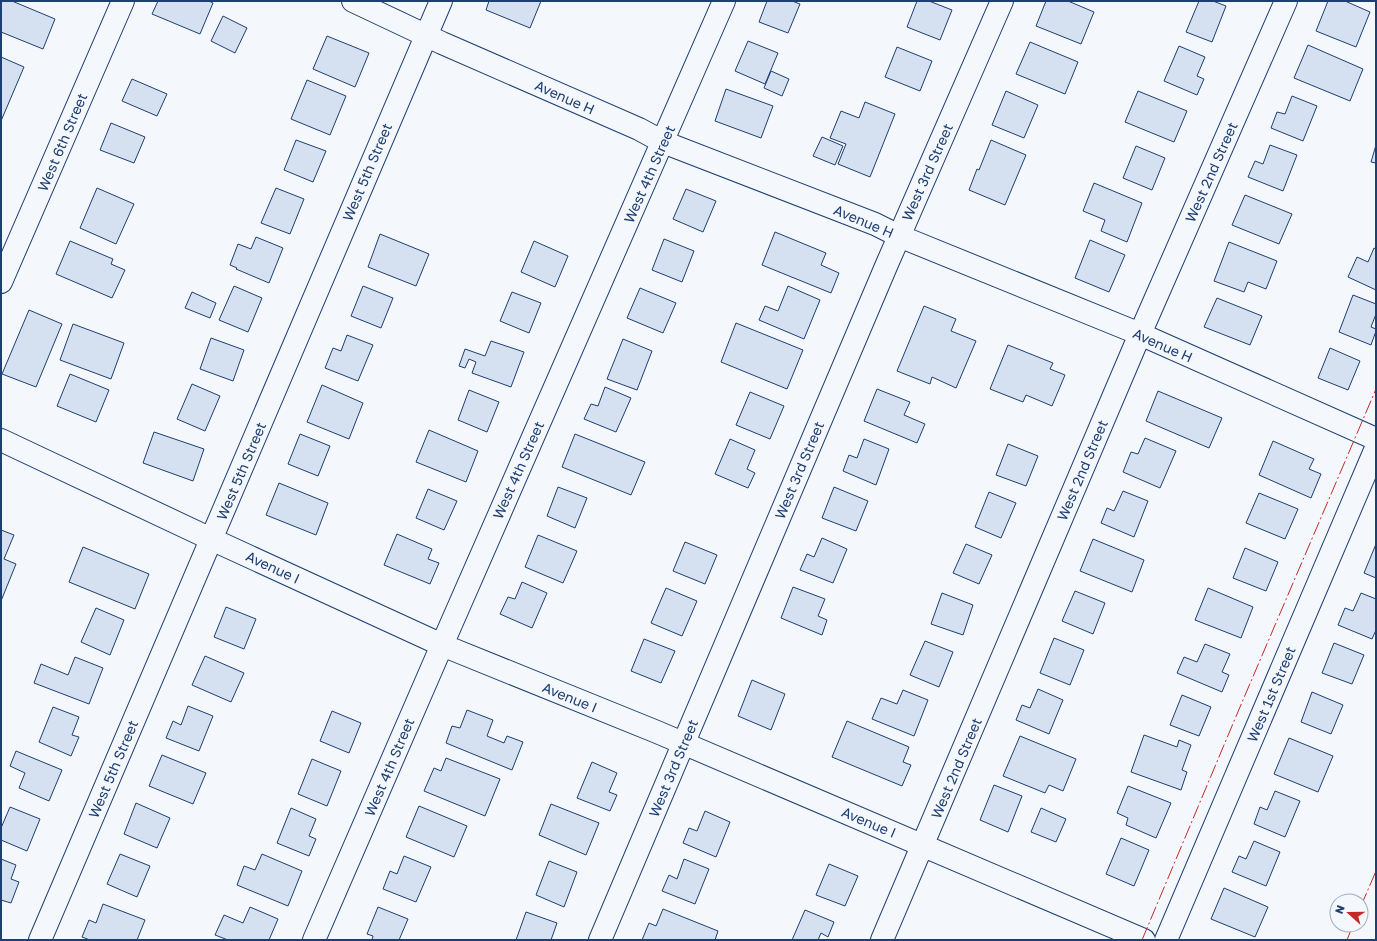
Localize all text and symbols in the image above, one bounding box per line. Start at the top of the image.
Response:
street label: Avenue H [533,76,597,118]
street label: West 6th Street [34,90,90,194]
street label: West 2nd Street [1181,119,1241,225]
street label: West 5th Street [339,120,395,224]
street label: West 3rd Street [898,121,956,223]
street label: West 4th Street [620,122,678,226]
street label: Avenue H [831,201,897,241]
street label: Avenue H [1131,324,1195,366]
street label: West 2nd Street [1053,417,1111,523]
street label: West 4th Street [489,418,547,522]
street label: West 5th Street [213,419,269,523]
street label: West 3rd Street [771,419,827,521]
street label: Avenue I [243,547,303,587]
street label: West 1st Street [1243,644,1299,744]
street label: Avenue I [540,678,600,716]
street label: West 4th Street [361,715,417,819]
street label: West 2nd Street [927,715,985,821]
street label: West 5th Street [85,717,141,821]
street label: West 3rd Street [645,717,701,819]
street label: Avenue I [839,803,899,841]
north arrow [1329,893,1369,933]
text: N [1332,903,1347,915]

